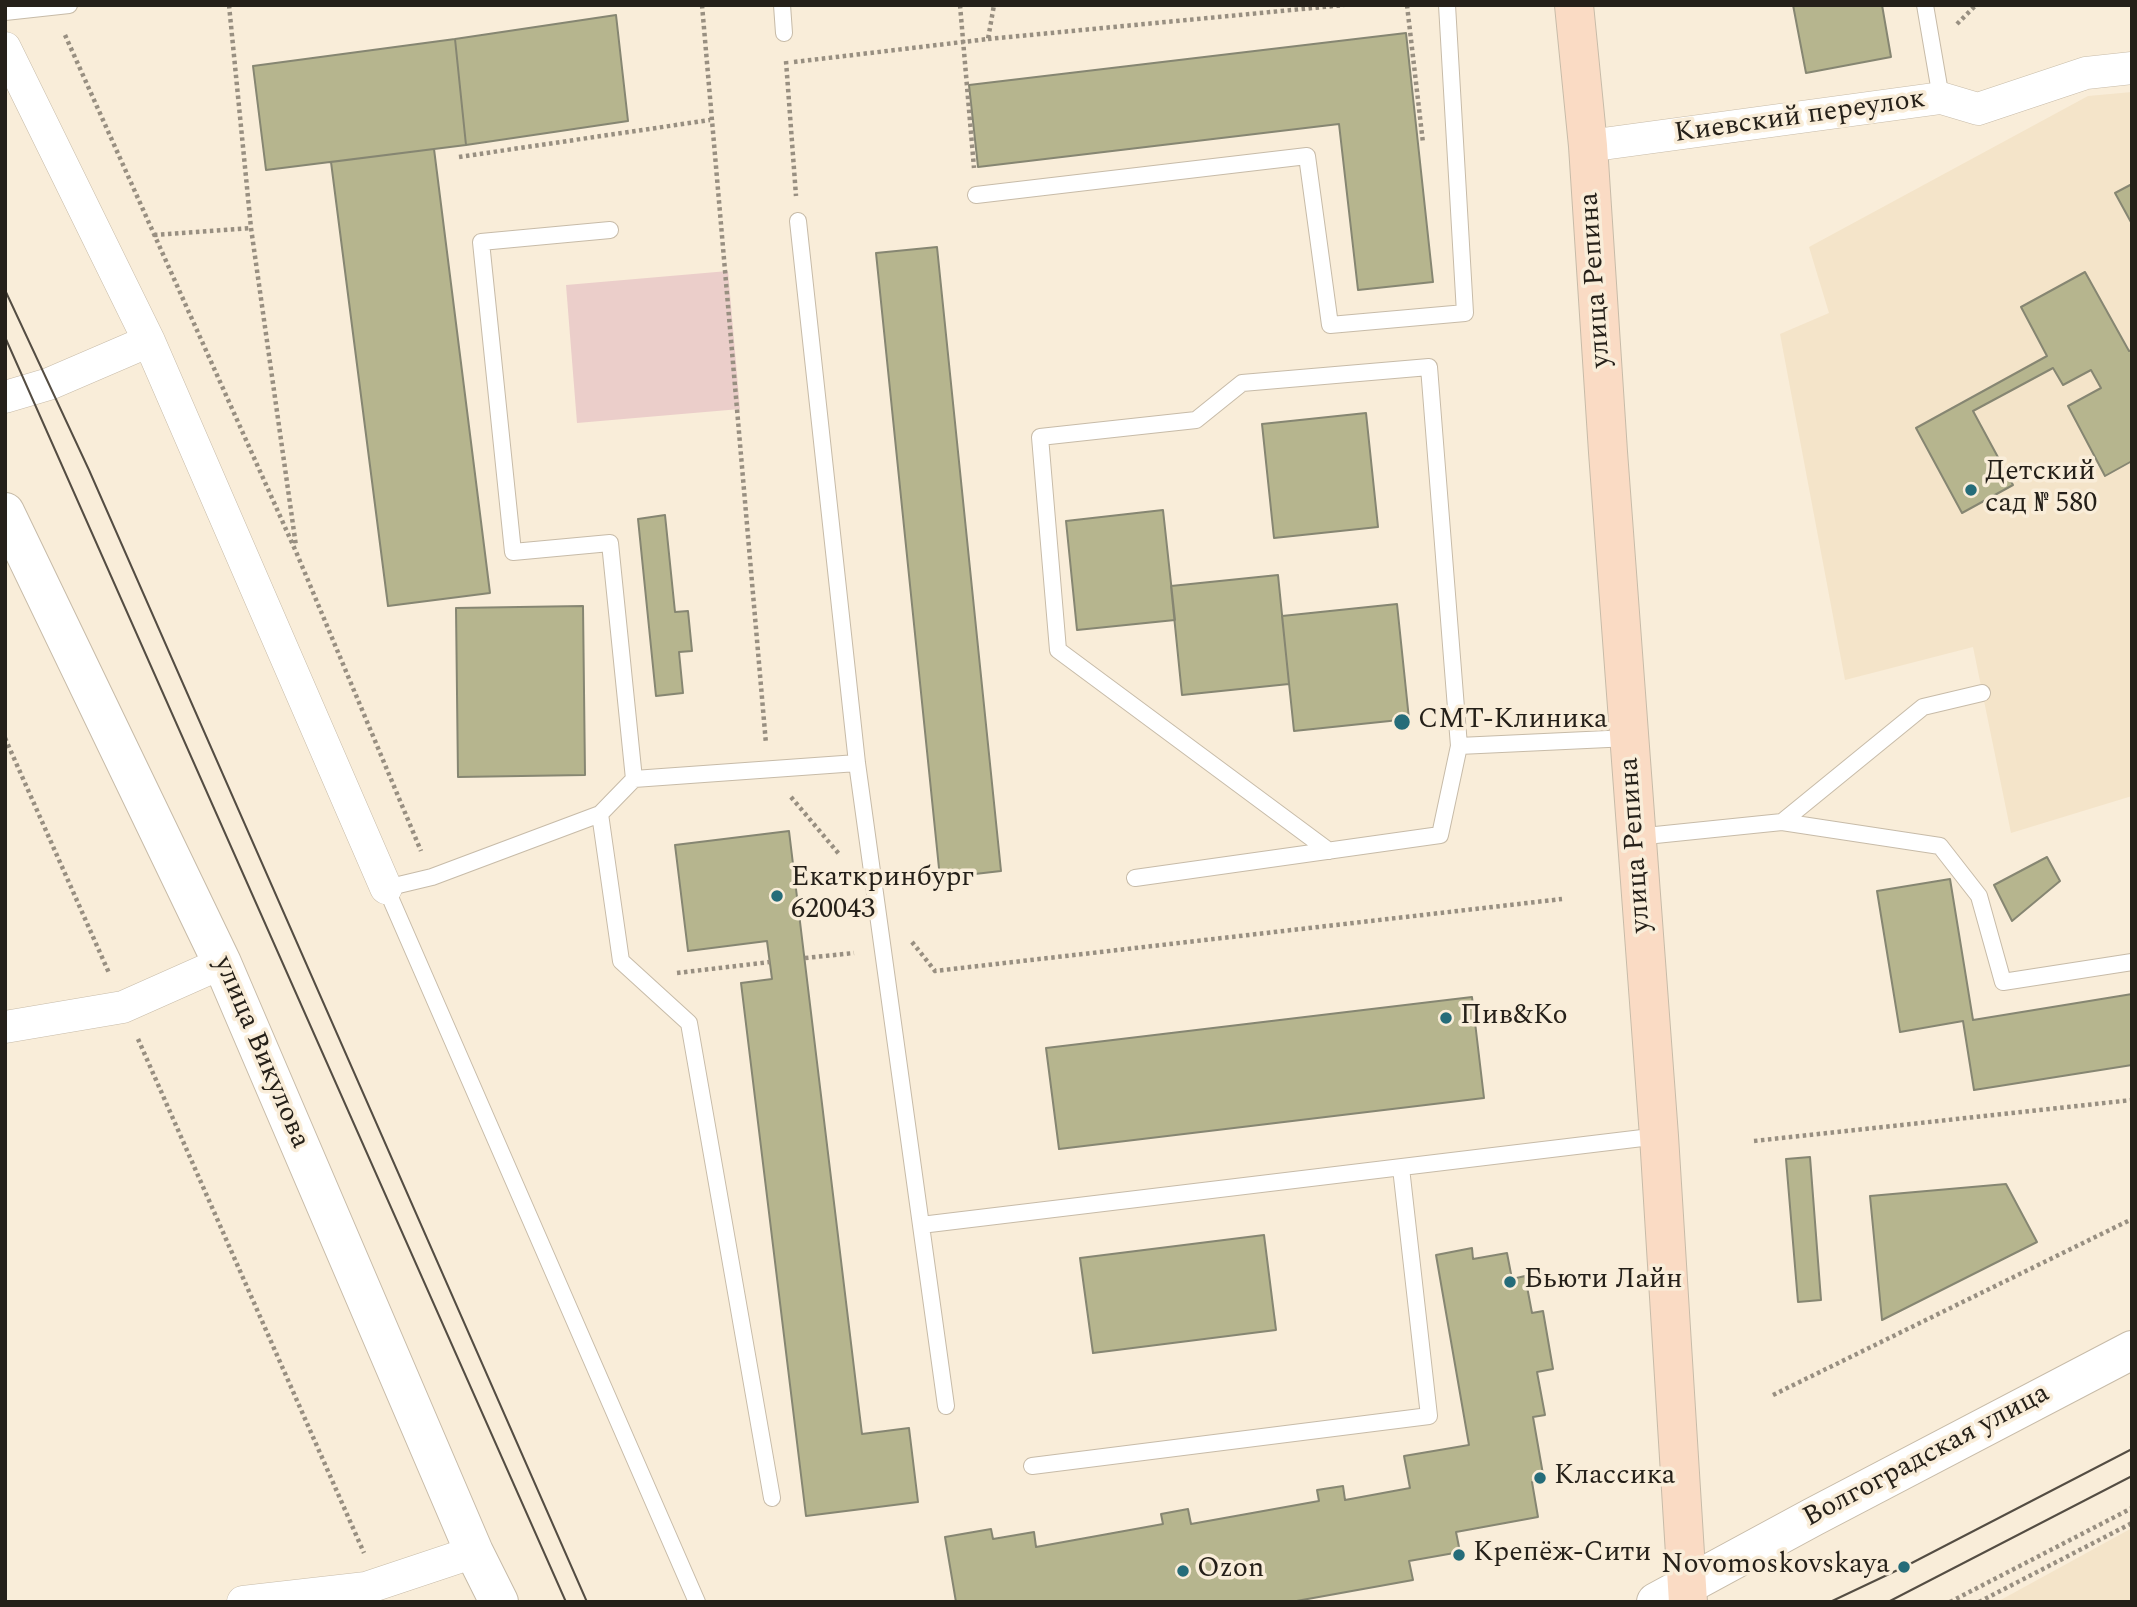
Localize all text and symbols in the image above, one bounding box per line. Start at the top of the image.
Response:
street label: Киевский переулок [1672,84,1928,152]
street label: улица Репина [1574,191,1620,369]
place label: Детский сад № 580 [1985,457,2097,523]
marker: Детский сад № 580 [1963,482,1979,498]
place label: СМТ-Клиника [1418,705,1608,739]
marker: СМТ-Клиника [1392,712,1412,732]
street label: улица Репина [1614,756,1660,934]
place label: Екаткринбург 620043 [791,863,974,929]
marker: Екаткринбург 620043 [769,888,785,904]
street label: улица Викулова [204,952,316,1154]
place label: Пив&Ко [1460,1001,1568,1035]
marker: Пив&Ко [1438,1010,1454,1026]
place label: Бьюти Лайн [1524,1265,1683,1299]
marker: Бьюти Лайн [1502,1274,1518,1290]
street label: Волгоградская улица [1798,1378,2056,1536]
place label: Классика [1554,1461,1675,1495]
marker: Классика [1532,1470,1548,1486]
place label: Крепёж-Сити [1473,1538,1651,1572]
marker: Крепёж-Сити [1451,1547,1467,1563]
place label: Novomoskovskaya [1661,1550,1890,1584]
place label: Ozon [1197,1554,1264,1588]
marker: Novomoskovskaya [1896,1559,1912,1575]
marker: Ozon [1175,1563,1191,1579]

